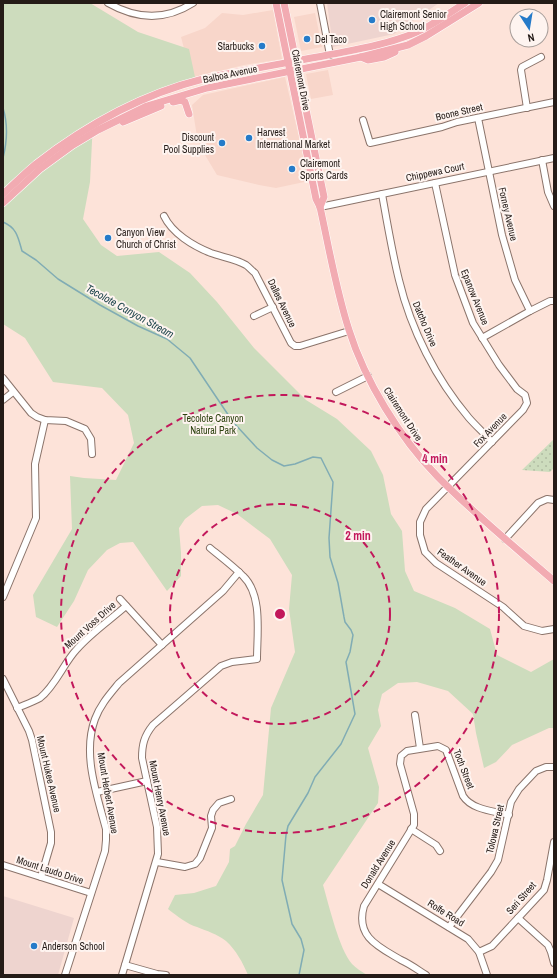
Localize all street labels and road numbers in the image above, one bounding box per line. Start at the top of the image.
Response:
street label: Clairemont Drive [289,48,313,112]
street label: Balboa Avenue [202,62,259,86]
street label: Boone Street [434,100,484,124]
street label: Chippewa Court [405,159,466,185]
street label: Forney Avenue [496,186,521,242]
street label: Epanow Avenue [458,267,492,327]
street label: Dalles Avenue [265,277,299,330]
street label: Datcho Drive [410,299,441,349]
street label: Clairemont Drive [381,384,426,444]
street label: Fox Avenue [470,410,510,450]
street label: Feather Avenue [435,545,490,589]
street label: Mount Voss Drive [62,598,119,651]
street label: Mount Hukee Avenue [34,734,64,814]
street label: Toch Street [450,747,478,791]
street label: Mount Herbert Avenue [94,752,122,835]
street label: Mount Henry Avenue [146,759,174,837]
street label: Tolowa Street [483,803,507,855]
street label: Donald Avenue [358,837,398,891]
street label: Mount Laudo Drive [15,853,86,887]
street label: Seri Street [503,878,539,917]
street label: Rolfe Road [425,897,467,929]

